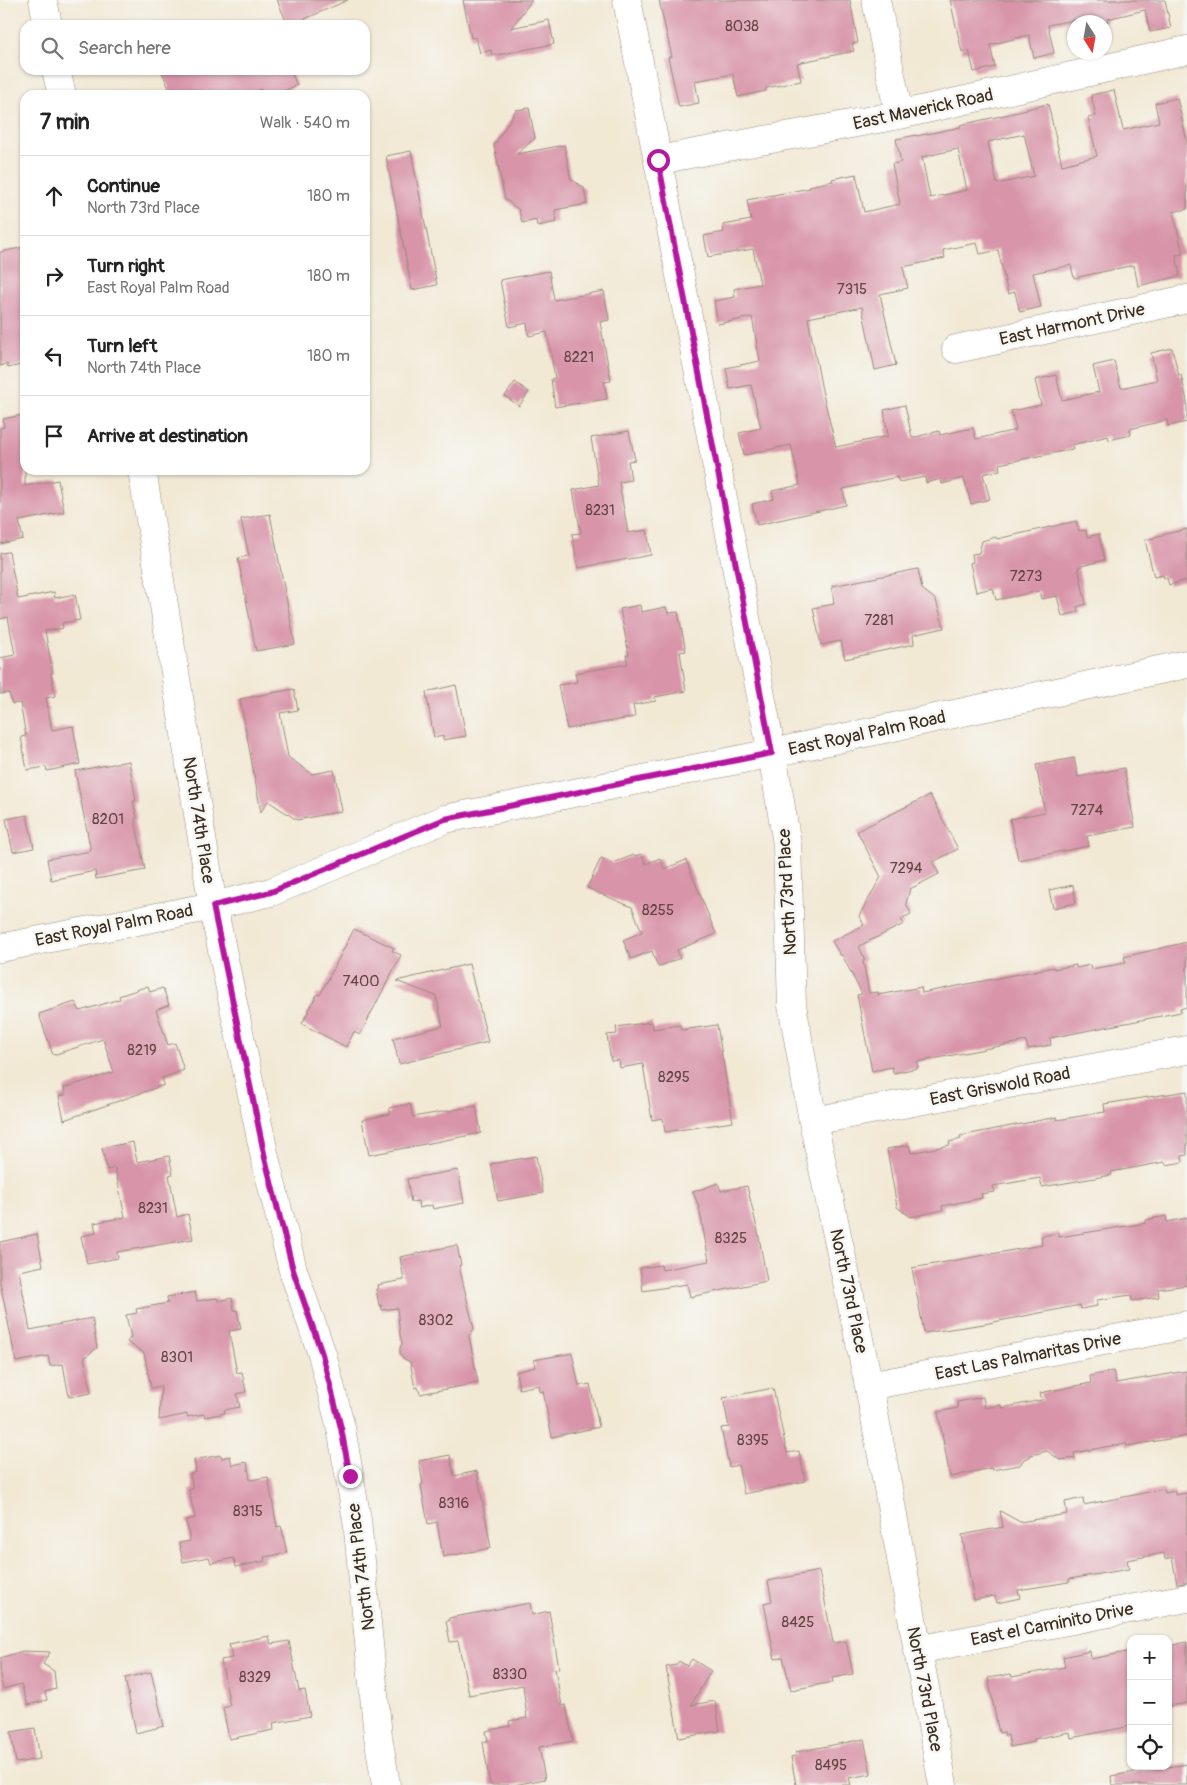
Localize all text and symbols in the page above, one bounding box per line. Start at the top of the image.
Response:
north arrow [1067,15,1112,60]
house number: 8038 [725,17,759,36]
search box [20,20,370,75]
icon: search [38,34,66,62]
text: Search here [78,36,171,60]
street label: East Maverick Road [851,83,995,136]
text: 7 min [40,109,90,136]
text: Walk · 540 m [260,113,350,133]
route start [647,149,670,172]
text: Continue [87,174,160,198]
icon: ahead [40,182,68,210]
text: 180 m [307,186,350,206]
text: North 73rd Place [87,198,200,218]
text: Turn right [87,254,165,278]
icon: right [40,262,68,290]
text: 180 m [307,266,350,286]
text: East Royal Palm Road [87,278,230,298]
house number: 7315 [837,280,867,299]
street label: East Harmont Drive [997,298,1147,351]
text: Turn left [87,334,157,358]
icon: left [40,342,68,370]
text: 180 m [307,346,350,366]
house number: 8221 [564,348,594,367]
text: North 74th Place [87,358,201,378]
icon: arrive [40,422,68,450]
text: Arrive at destination [87,424,248,448]
house number: 8231 [585,501,615,520]
house number: 7273 [1010,567,1042,586]
house number: 7281 [864,611,894,630]
street label: East Royal Palm Road [786,706,948,761]
street label: North 74th Place [177,755,220,885]
house number: 7274 [1071,801,1104,820]
house number: 8201 [92,810,124,829]
street label: North 73rd Place [773,828,802,956]
house number: 7294 [890,859,923,878]
street label: East Royal Palm Road [33,899,195,952]
house number: 8255 [642,901,674,920]
house number: 7400 [342,972,380,991]
house number: 8219 [127,1041,157,1060]
street label: East Griswold Road [928,1062,1072,1111]
house number: 8295 [658,1068,690,1087]
house number: 8231 [138,1199,168,1218]
street label: North 73rd Place [824,1227,873,1356]
house number: 8325 [715,1229,747,1248]
house number: 8302 [419,1311,453,1330]
street label: East Las Palmaritas Drive [933,1327,1123,1386]
house number: 8301 [161,1348,193,1367]
house number: 8395 [737,1431,769,1450]
route end [339,1465,362,1488]
house number: 8316 [439,1494,469,1513]
house number: 8315 [233,1502,263,1521]
street label: North 74th Place [342,1502,381,1632]
street label: East el Caminito Drive [969,1597,1135,1652]
house number: 8425 [782,1613,814,1632]
street label: North 73rd Place [901,1625,948,1754]
map controls [1127,1635,1172,1770]
button: + [1127,1635,1172,1680]
house number: 8330 [493,1665,527,1684]
house number: 8329 [239,1668,271,1687]
button: − [1127,1680,1172,1725]
button: locate [1127,1725,1172,1770]
house number: 8495 [815,1756,847,1775]

